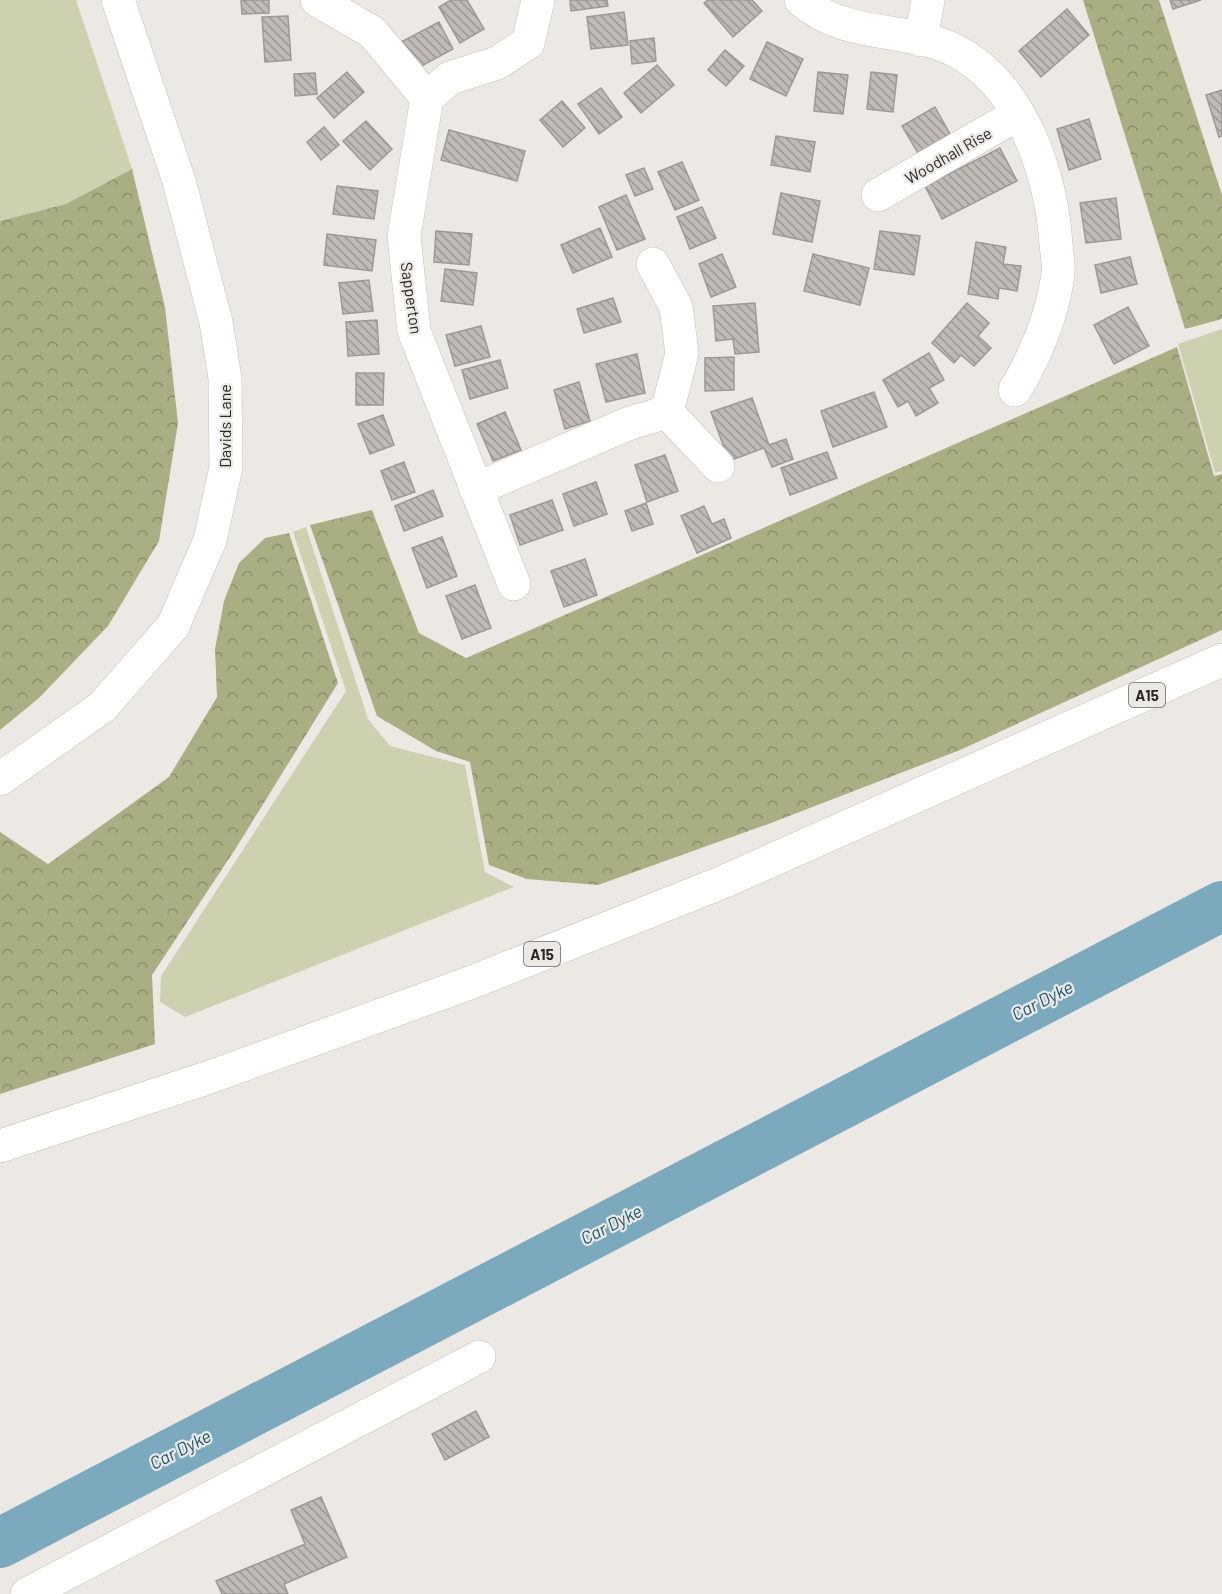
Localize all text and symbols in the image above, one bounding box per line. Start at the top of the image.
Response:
street label: Woodhall Rise [901,123,995,187]
street label: Sapperton [398,261,426,335]
street label: Davids Lane [215,384,234,468]
road number: A15 [1129,683,1165,707]
road number: A15 [524,942,560,966]
water label: Car Dyke [1008,975,1076,1025]
water label: Car Dyke [577,1199,645,1249]
water label: Car Dyke [146,1424,214,1474]

